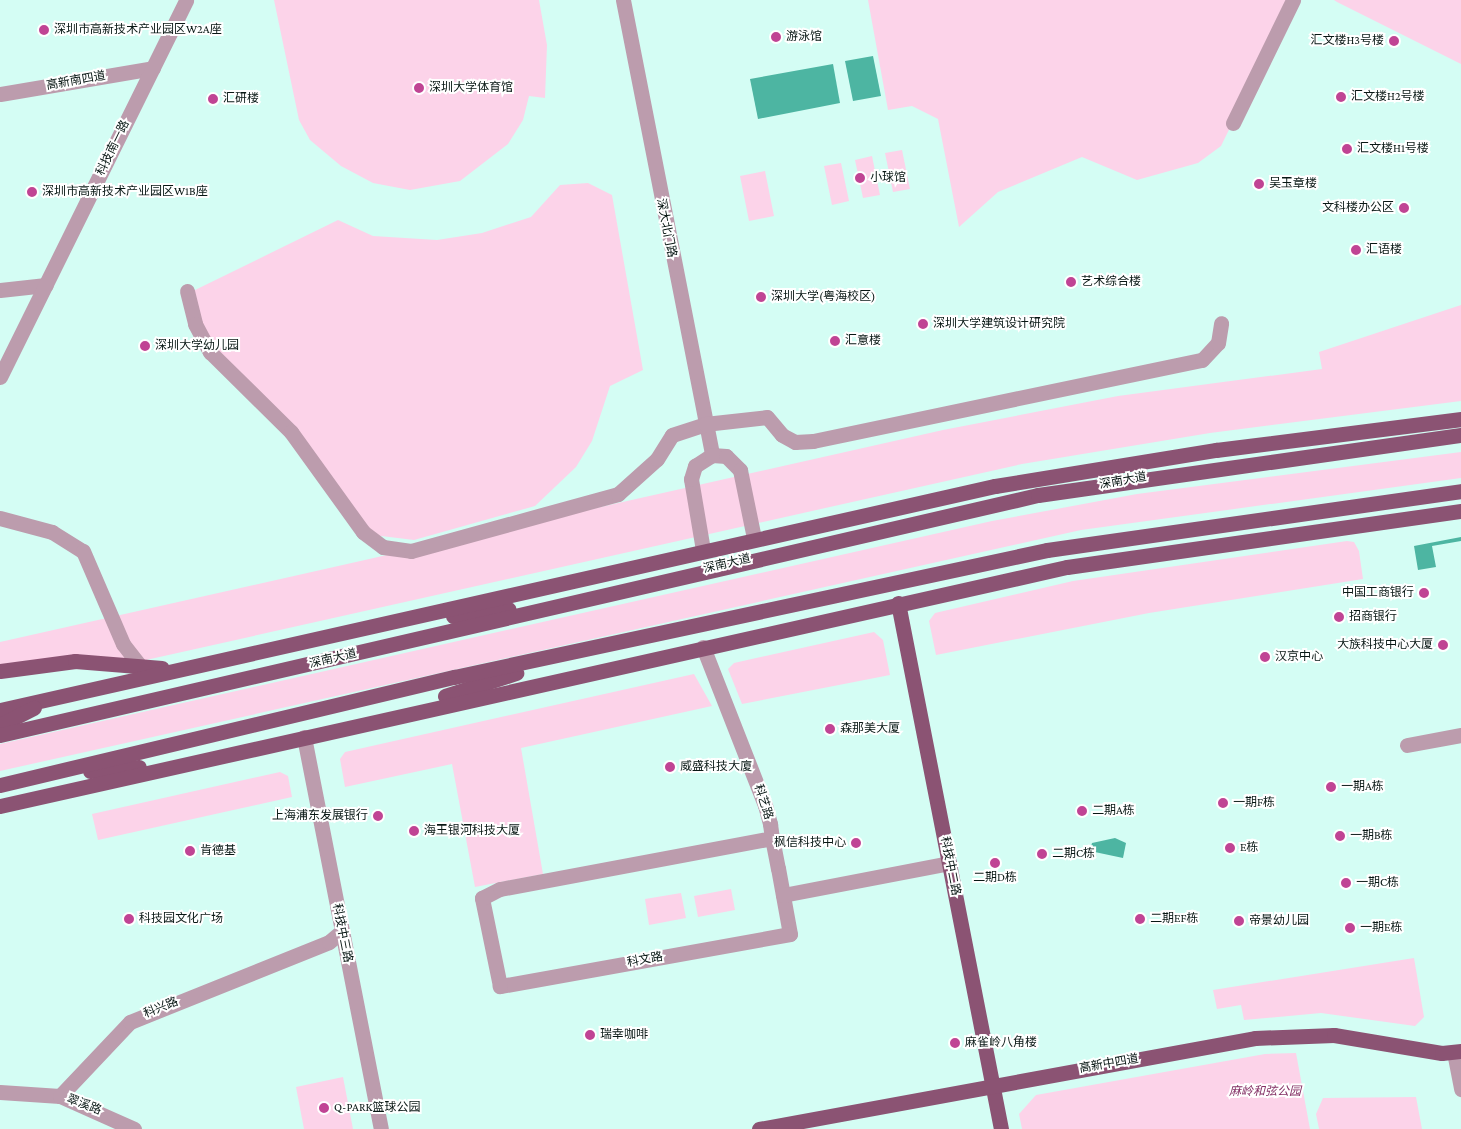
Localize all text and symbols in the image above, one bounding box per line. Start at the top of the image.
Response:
place label: 深圳市高新技术产业园区W2A座 [54,23,222,37]
marker: 深圳市高新技术产业园区W2A座 [38,24,50,36]
place label: 游泳馆 [786,30,822,44]
marker: 游泳馆 [770,31,782,43]
place label: 汇文楼H3号楼 [1310,34,1384,48]
marker: 汇文楼H3号楼 [1388,35,1400,47]
street label: 高新南四道 [45,69,107,93]
place label: 深圳大学体育馆 [429,81,513,95]
marker: 深圳大学体育馆 [413,82,425,94]
place label: 汇文楼H2号楼 [1351,90,1425,104]
marker: 汇文楼H2号楼 [1335,91,1347,103]
place label: 汇研楼 [223,92,259,106]
marker: 汇研楼 [207,93,219,105]
street label: 科技南一路 [93,118,133,178]
place label: 汇文楼H1号楼 [1357,142,1429,156]
marker: 汇文楼H1号楼 [1341,143,1353,155]
place label: 小球馆 [870,171,906,185]
marker: 小球馆 [854,172,866,184]
place label: 吴玉章楼 [1269,177,1317,191]
marker: 吴玉章楼 [1253,178,1265,190]
place label: 深圳市高新技术产业园区W1B座 [42,185,208,199]
marker: 深圳市高新技术产业园区W1B座 [26,186,38,198]
street label: 深大北门路 [653,197,679,259]
place label: 文科楼办公区 [1322,201,1394,215]
marker: 文科楼办公区 [1398,202,1410,214]
place label: 汇语楼 [1366,243,1402,257]
marker: 汇语楼 [1350,244,1362,256]
place label: 艺术综合楼 [1081,275,1141,289]
marker: 艺术综合楼 [1065,276,1077,288]
place label: 深圳大学(粤海校区) [771,290,875,304]
marker: 深圳大学(粤海校区) [755,291,767,303]
place label: 深圳大学建筑设计研究院 [933,317,1065,331]
marker: 深圳大学建筑设计研究院 [917,318,929,330]
place label: 汇意楼 [845,334,881,348]
marker: 汇意楼 [829,335,841,347]
place label: 深圳大学幼儿园 [155,339,239,353]
marker: 深圳大学幼儿园 [139,340,151,352]
street label: 深南大道 [1098,470,1148,492]
street label: 深南大道 [702,552,752,576]
place label: 中国工商银行 [1342,586,1414,600]
marker: 中国工商银行 [1418,587,1430,599]
place label: 招商银行 [1349,610,1397,624]
marker: 招商银行 [1333,611,1345,623]
place label: 大族科技中心大厦 [1337,638,1433,652]
marker: 大族科技中心大厦 [1437,639,1449,651]
street label: 深南大道 [308,647,358,671]
place label: 汉京中心 [1275,650,1323,664]
marker: 汉京中心 [1259,651,1271,663]
place label: 森那美大厦 [840,722,900,736]
marker: 森那美大厦 [824,723,836,735]
place label: 威盛科技大廈 [680,760,752,774]
marker: 威盛科技大廈 [664,761,676,773]
place label: 一期A栋 [1341,780,1384,794]
marker: 一期A栋 [1325,781,1337,793]
street label: 科艺路 [751,783,775,821]
place label: 一期F栋 [1233,796,1275,810]
marker: 一期F栋 [1217,797,1229,809]
place label: 二期A栋 [1092,804,1135,818]
marker: 二期A栋 [1076,805,1088,817]
place label: 上海浦东发展银行 [272,809,368,823]
marker: 上海浦东发展银行 [372,810,384,822]
place label: 海王银河科技大厦 [424,824,520,838]
marker: 海王银河科技大厦 [408,825,420,837]
place label: 一期B栋 [1350,829,1393,843]
marker: 一期B栋 [1334,830,1346,842]
street label: 科技中二路 [937,835,963,897]
place label: 枫信科技中心 [774,836,846,850]
marker: 枫信科技中心 [850,837,862,849]
place label: E栋 [1240,841,1259,855]
marker: E栋 [1224,842,1236,854]
place label: 肯德基 [200,844,236,858]
marker: 肯德基 [184,845,196,857]
place label: 二期C栋 [1052,847,1095,861]
marker: 二期C栋 [1036,848,1048,860]
marker: 二期D栋 [989,857,1001,869]
place label: 二期D栋 [973,871,1017,885]
place label: 一期C栋 [1356,876,1399,890]
marker: 一期C栋 [1340,877,1352,889]
street label: 科技中三路 [329,902,355,964]
place label: 科技园文化广场 [139,912,223,926]
place label: 二期EF栋 [1150,912,1198,926]
marker: 科技园文化广场 [123,913,135,925]
marker: 二期EF栋 [1134,913,1146,925]
place label: 帝景幼儿园 [1249,914,1309,928]
marker: 帝景幼儿园 [1233,915,1245,927]
place label: 一期E栋 [1360,921,1403,935]
marker: 一期E栋 [1344,922,1356,934]
street label: 科文路 [626,950,664,970]
street label: 科兴路 [142,995,180,1021]
place label: 瑞幸咖啡 [600,1028,648,1042]
marker: 瑞幸咖啡 [584,1029,596,1041]
place label: 麻雀岭八角楼 [965,1036,1037,1050]
marker: 麻雀岭八角楼 [949,1037,961,1049]
street label: 高新中四道 [1078,1052,1140,1076]
park label: 麻岭和弦公园 [1229,1085,1301,1099]
street label: 翠溪路 [65,1092,103,1118]
place label: Q-PARK篮球公园 [334,1101,420,1115]
marker: Q-PARK篮球公园 [318,1102,330,1114]

